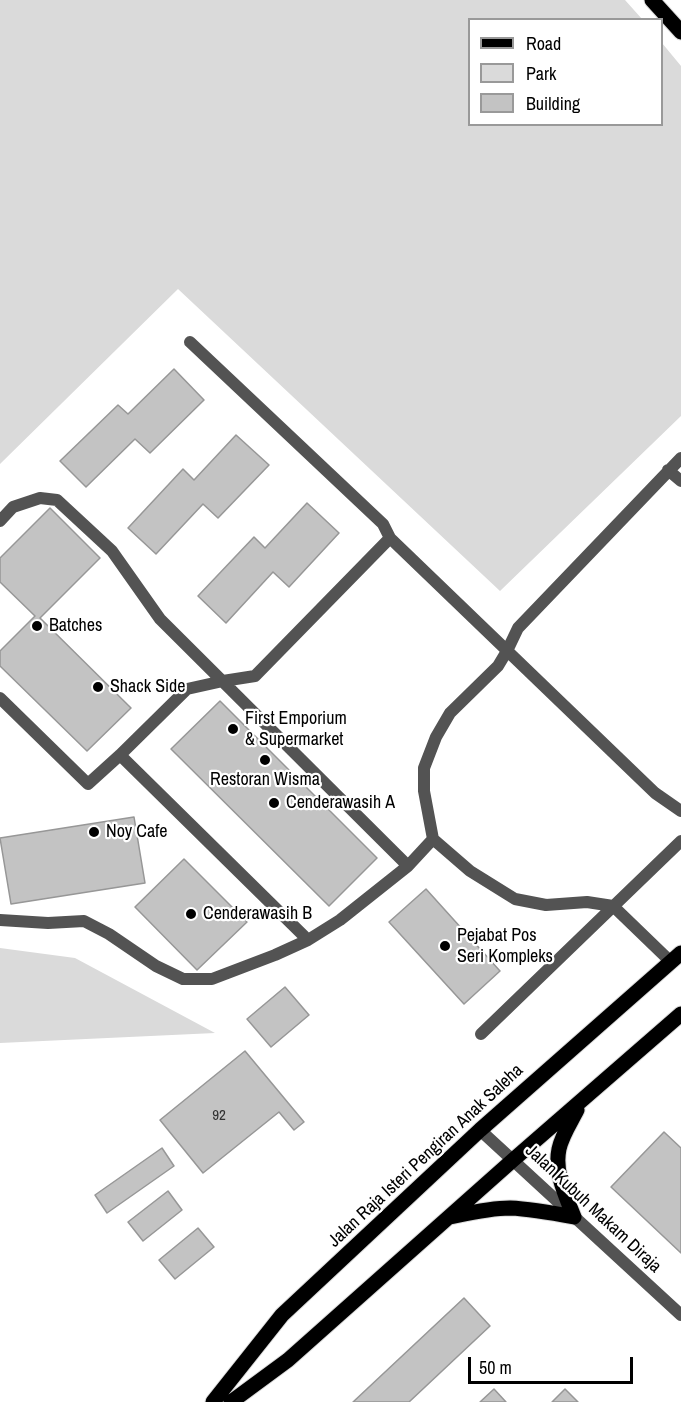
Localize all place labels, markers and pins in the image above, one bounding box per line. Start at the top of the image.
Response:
place label: Batches [49,615,102,637]
marker: Batches [30,619,44,633]
place label: Shack Side [110,676,185,698]
marker: Shack Side [91,680,105,694]
place label: First Emporium & Supermarket [245,708,347,750]
marker: First Emporium & Supermarket [226,722,240,736]
marker: Restoran Wisma [258,753,272,767]
place label: Restoran Wisma [210,769,320,791]
place label: Cenderawasih A [286,792,395,814]
marker: Cenderawasih A [267,796,281,810]
place label: Noy Cafe [106,821,168,843]
marker: Noy Cafe [87,825,101,839]
place label: Cenderawasih B [203,903,312,925]
marker: Cenderawasih B [184,907,198,921]
place label: Pejabat Pos Seri Kompleks [457,925,553,968]
marker: Pejabat Pos Seri Kompleks [438,939,452,953]

